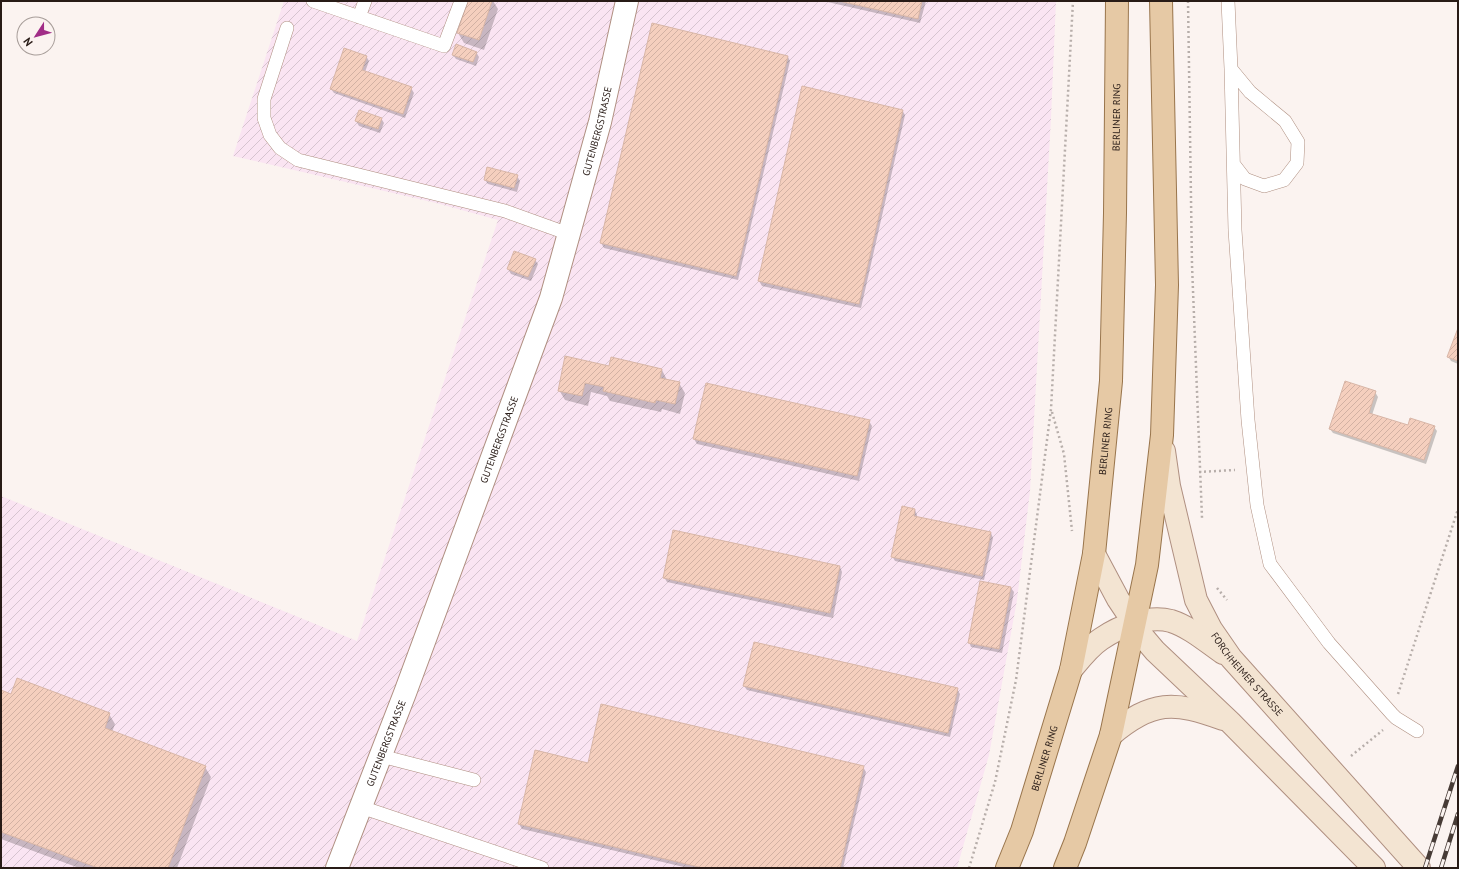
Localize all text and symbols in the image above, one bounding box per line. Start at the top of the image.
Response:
north arrow [16,16,56,56]
text: N [20,35,36,49]
street label: BERLINER RING [1110,83,1123,151]
street label: GUTENBERGSTRASSE [579,85,615,177]
street label: GUTENBERGSTRASSE [477,394,521,485]
street label: BERLINER RING [1096,407,1115,475]
street label: FORCHHEIMER STRASSE [1208,630,1286,719]
street label: GUTENBERGSTRASSE [363,698,409,788]
street label: BERLINER RING [1029,724,1061,793]

